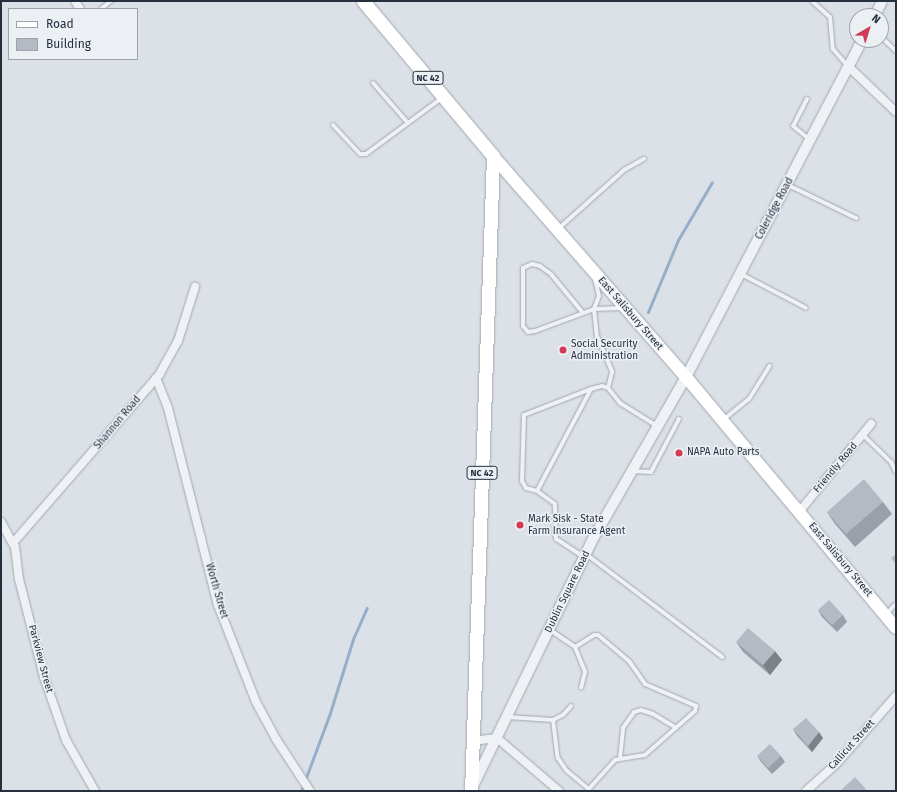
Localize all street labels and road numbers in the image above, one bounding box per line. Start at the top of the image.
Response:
road number: NC 42 [412,71,444,85]
street label: Coleridge Road [754,176,796,242]
street label: East Salisbury Street [595,275,665,353]
street label: Shannon Road [92,394,144,452]
street label: Friendly Road [811,440,861,496]
road number: NC 42 [466,466,498,480]
street label: East Salisbury Street [806,521,874,599]
street label: Dublin Square Road [543,549,593,635]
street label: Worth Street [202,562,230,620]
street label: Parkview Street [25,624,55,694]
street label: Callicut Street [826,717,878,773]

